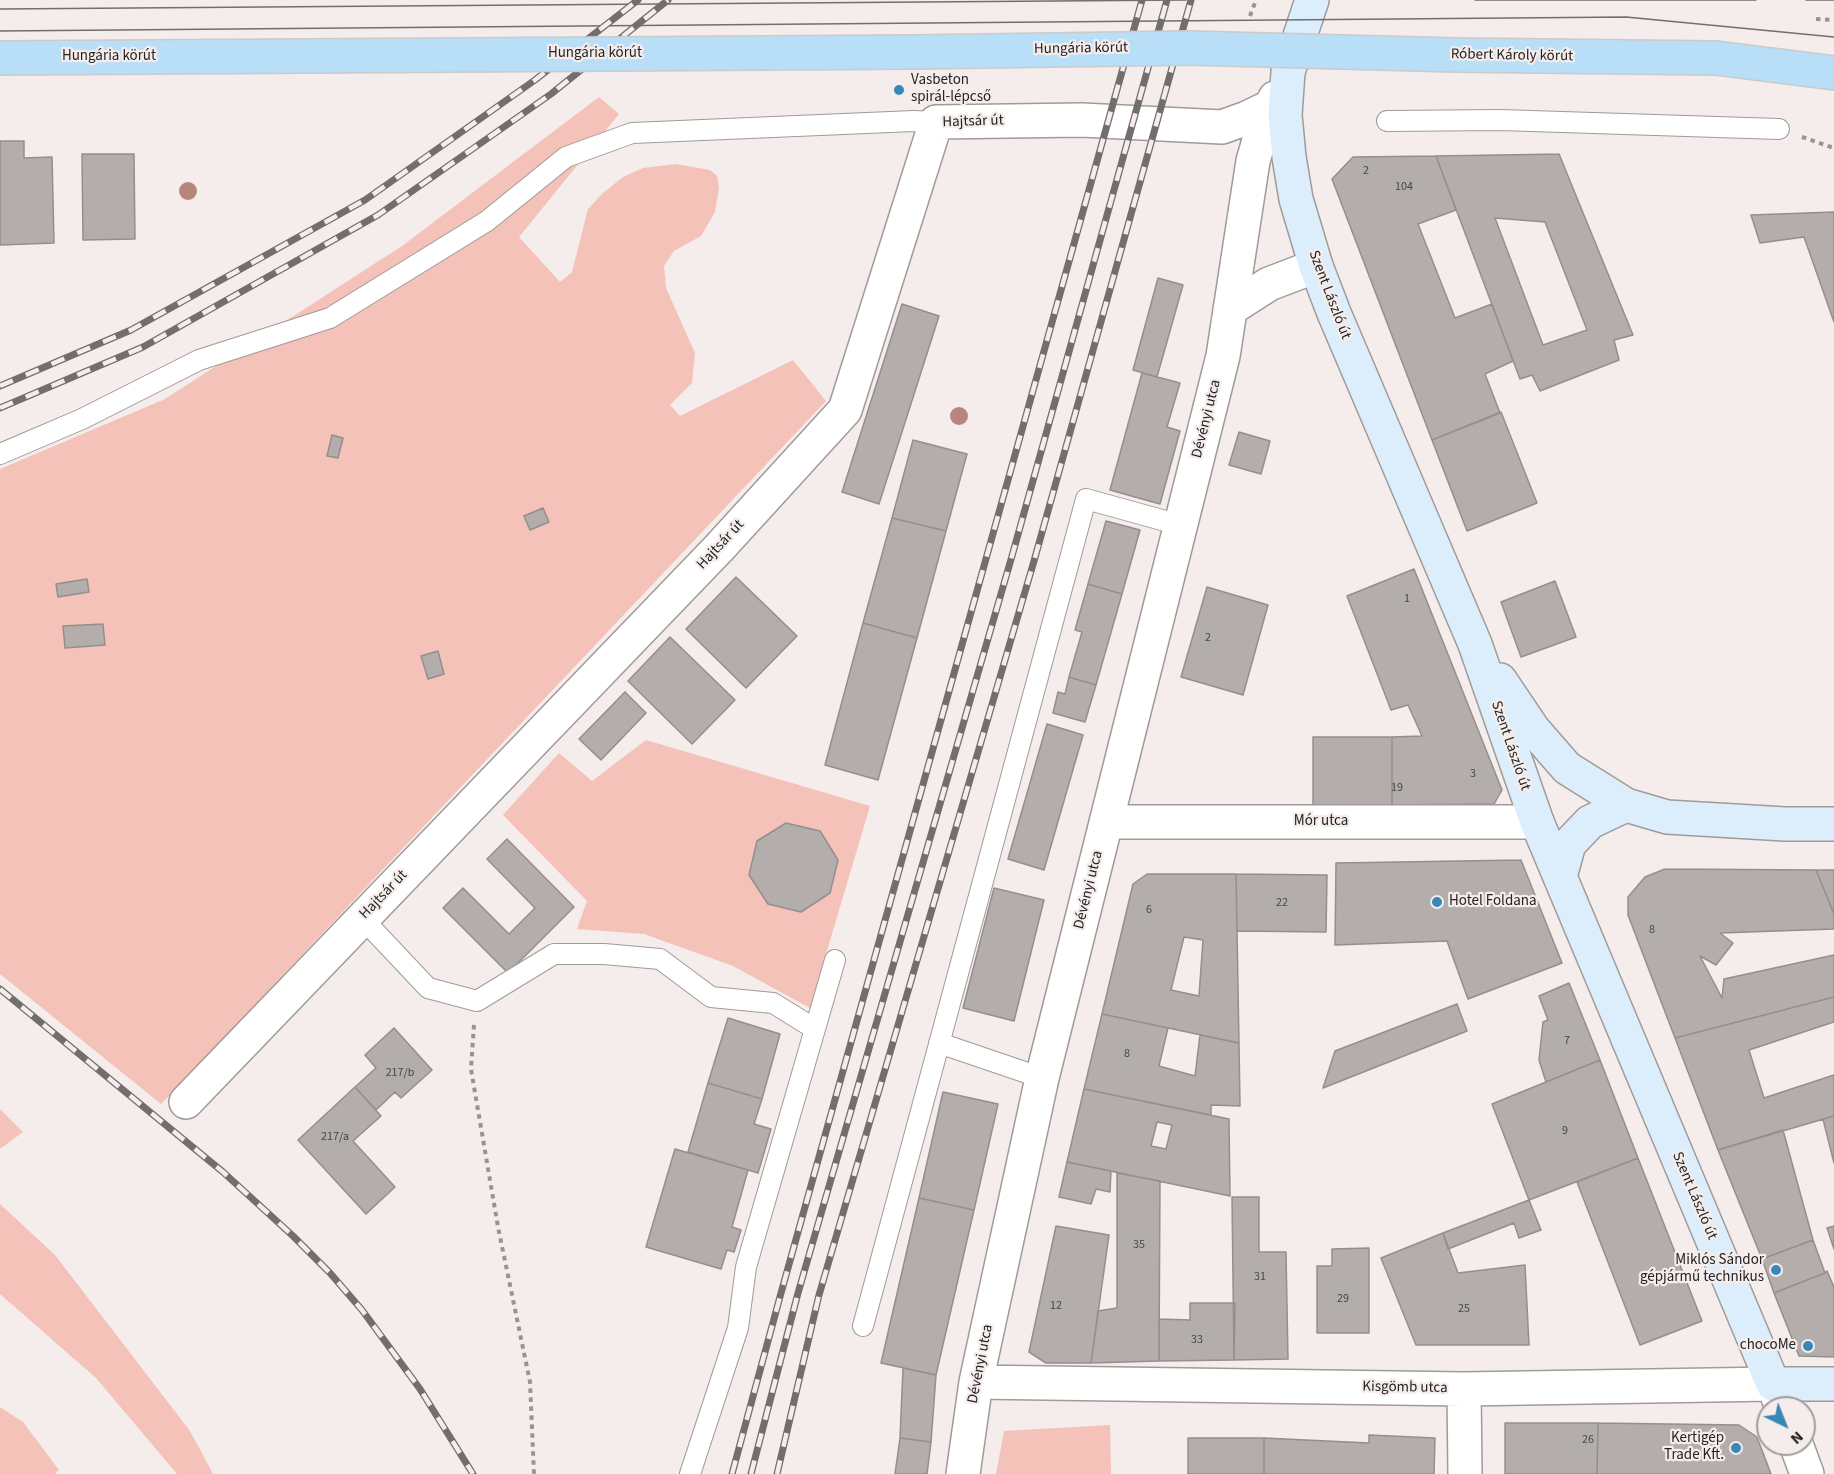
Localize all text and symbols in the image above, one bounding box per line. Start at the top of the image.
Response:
street label: Hungária körút [1034,39,1128,59]
street label: Hungária körút [548,45,642,63]
street label: Róbert Károly körút [1451,46,1573,66]
street label: Hungária körút [62,48,156,66]
place label: Vasbeton spirál-lépcső [911,72,991,107]
marker: Vasbeton spirál-lépcső [892,83,906,97]
street label: Hajtsár út [942,112,1004,132]
house number: 2 [1363,164,1369,178]
house number: 104 [1395,180,1413,194]
street label: Szent László út [1304,248,1354,342]
street label: Dévényi utca [1189,378,1225,460]
street label: Hajtsár út [694,516,748,574]
house number: 1 [1404,592,1410,606]
house number: 2 [1205,631,1211,645]
street label: Szent László út [1486,699,1534,793]
house number: 3 [1470,767,1476,781]
house number: 19 [1391,781,1403,795]
street label: Mór utca [1294,813,1348,831]
street label: Dévényi utca [1071,849,1107,931]
street label: Hajtsár út [356,867,412,923]
place label: Hotel Foldana [1449,893,1537,911]
marker: Hotel Foldana [1430,895,1444,909]
house number: 22 [1276,896,1288,910]
house number: 6 [1146,903,1152,917]
house number: 8 [1649,923,1655,937]
house number: 7 [1564,1034,1570,1048]
house number: 8 [1124,1047,1130,1061]
house number: 217/b [386,1066,414,1080]
house number: 9 [1562,1124,1568,1138]
house number: 217/a [321,1130,349,1144]
street label: Szent László út [1667,1149,1721,1243]
house number: 35 [1133,1238,1145,1252]
place label: Miklós Sándor gépjármű technikus [1640,1252,1764,1287]
marker: Miklós Sándor gépjármű technikus [1769,1263,1783,1277]
house number: 31 [1254,1270,1266,1284]
house number: 29 [1337,1292,1349,1306]
house number: 12 [1050,1299,1062,1313]
house number: 25 [1458,1302,1470,1316]
street label: Dévényi utca [965,1323,997,1405]
house number: 33 [1191,1333,1203,1347]
place label: chocoMe [1740,1337,1796,1355]
marker: chocoMe [1801,1339,1815,1353]
street label: Kisgömb utca [1362,1378,1448,1398]
north arrow [1756,1396,1816,1456]
text: N [1786,1426,1808,1449]
place label: Kertigép Trade Kft. [1664,1430,1724,1465]
house number: 26 [1582,1433,1594,1447]
marker: Kertigép Trade Kft. [1729,1441,1743,1455]

